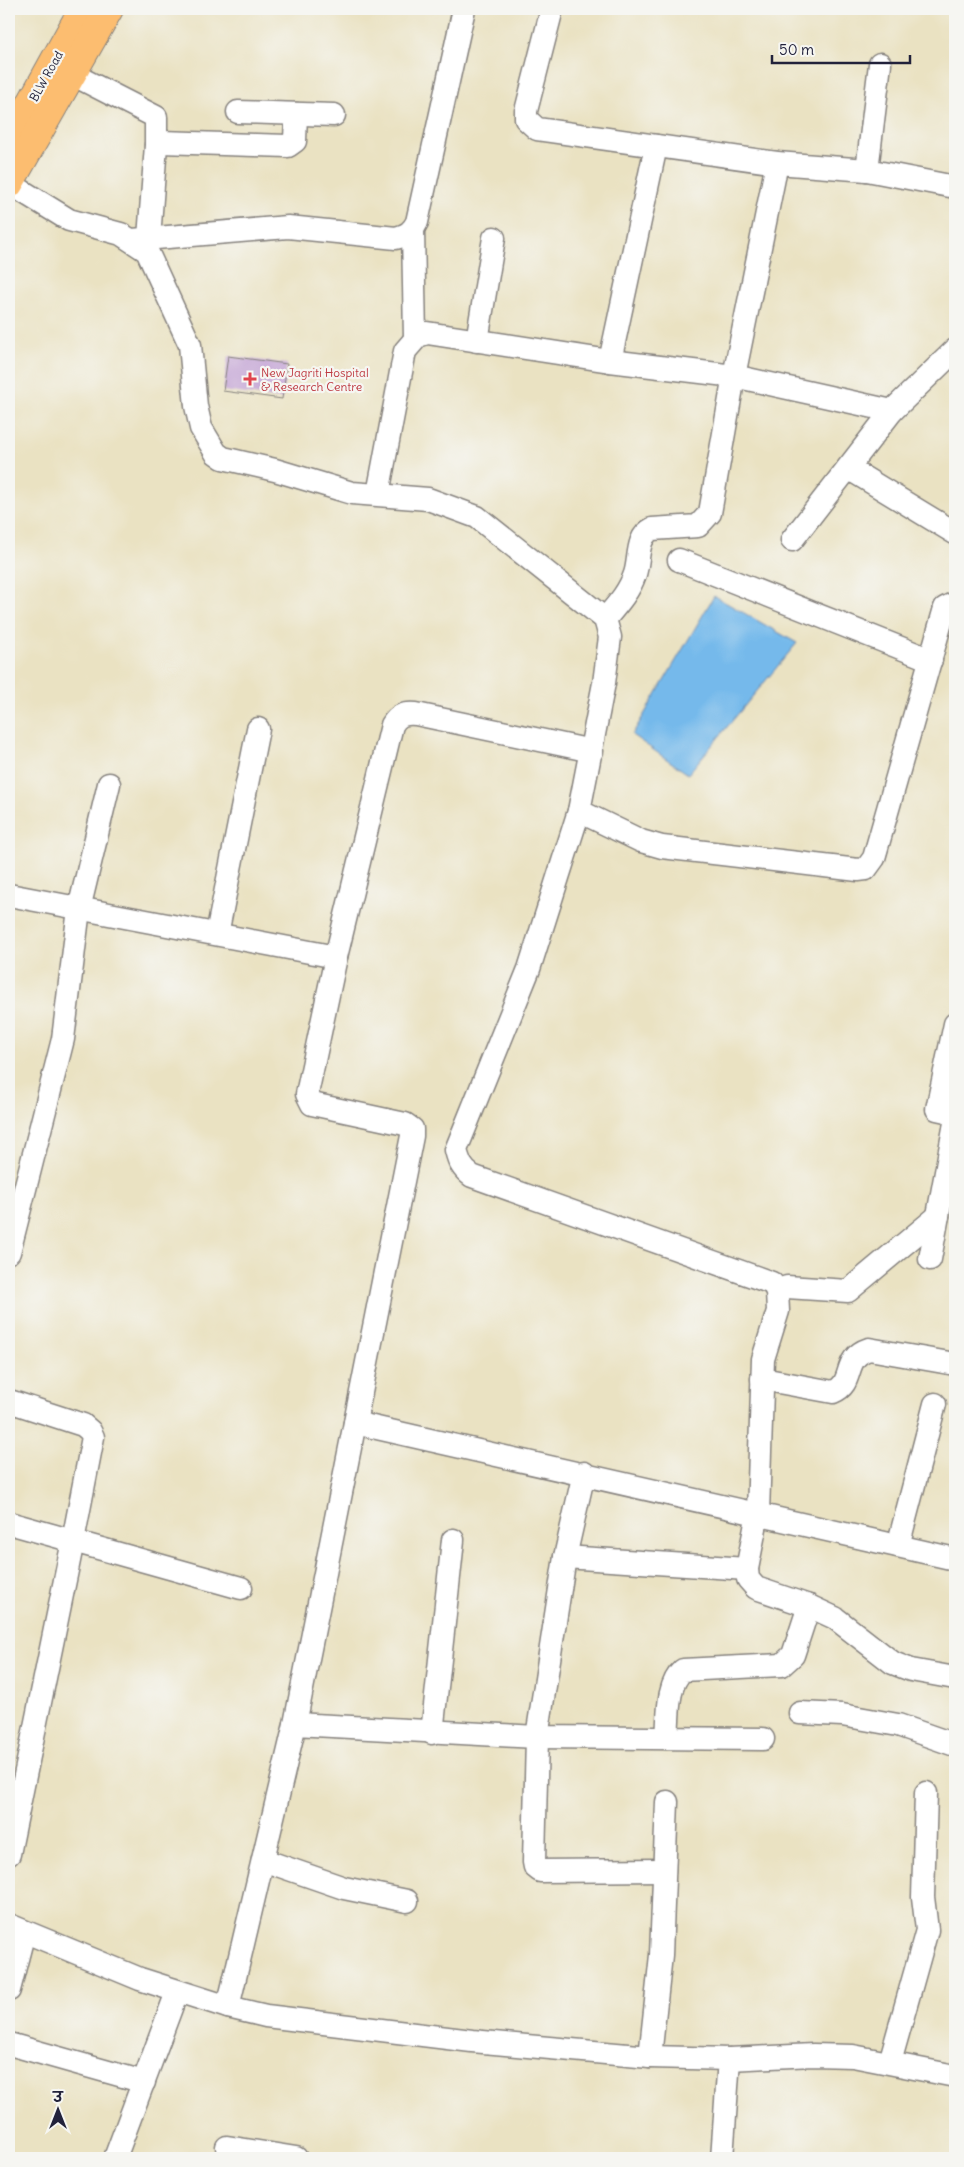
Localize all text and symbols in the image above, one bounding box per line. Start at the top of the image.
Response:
scale bar [772,32,909,64]
text: 50 m [779,40,814,59]
street label: BLW Road [26,48,66,104]
place label: New Jagriti Hospital & Research Centre [261,365,369,394]
marker: New Jagriti Hospital & Research Centre [243,372,257,386]
north arrow [32,2084,82,2134]
text: उ [51,2088,64,2106]

